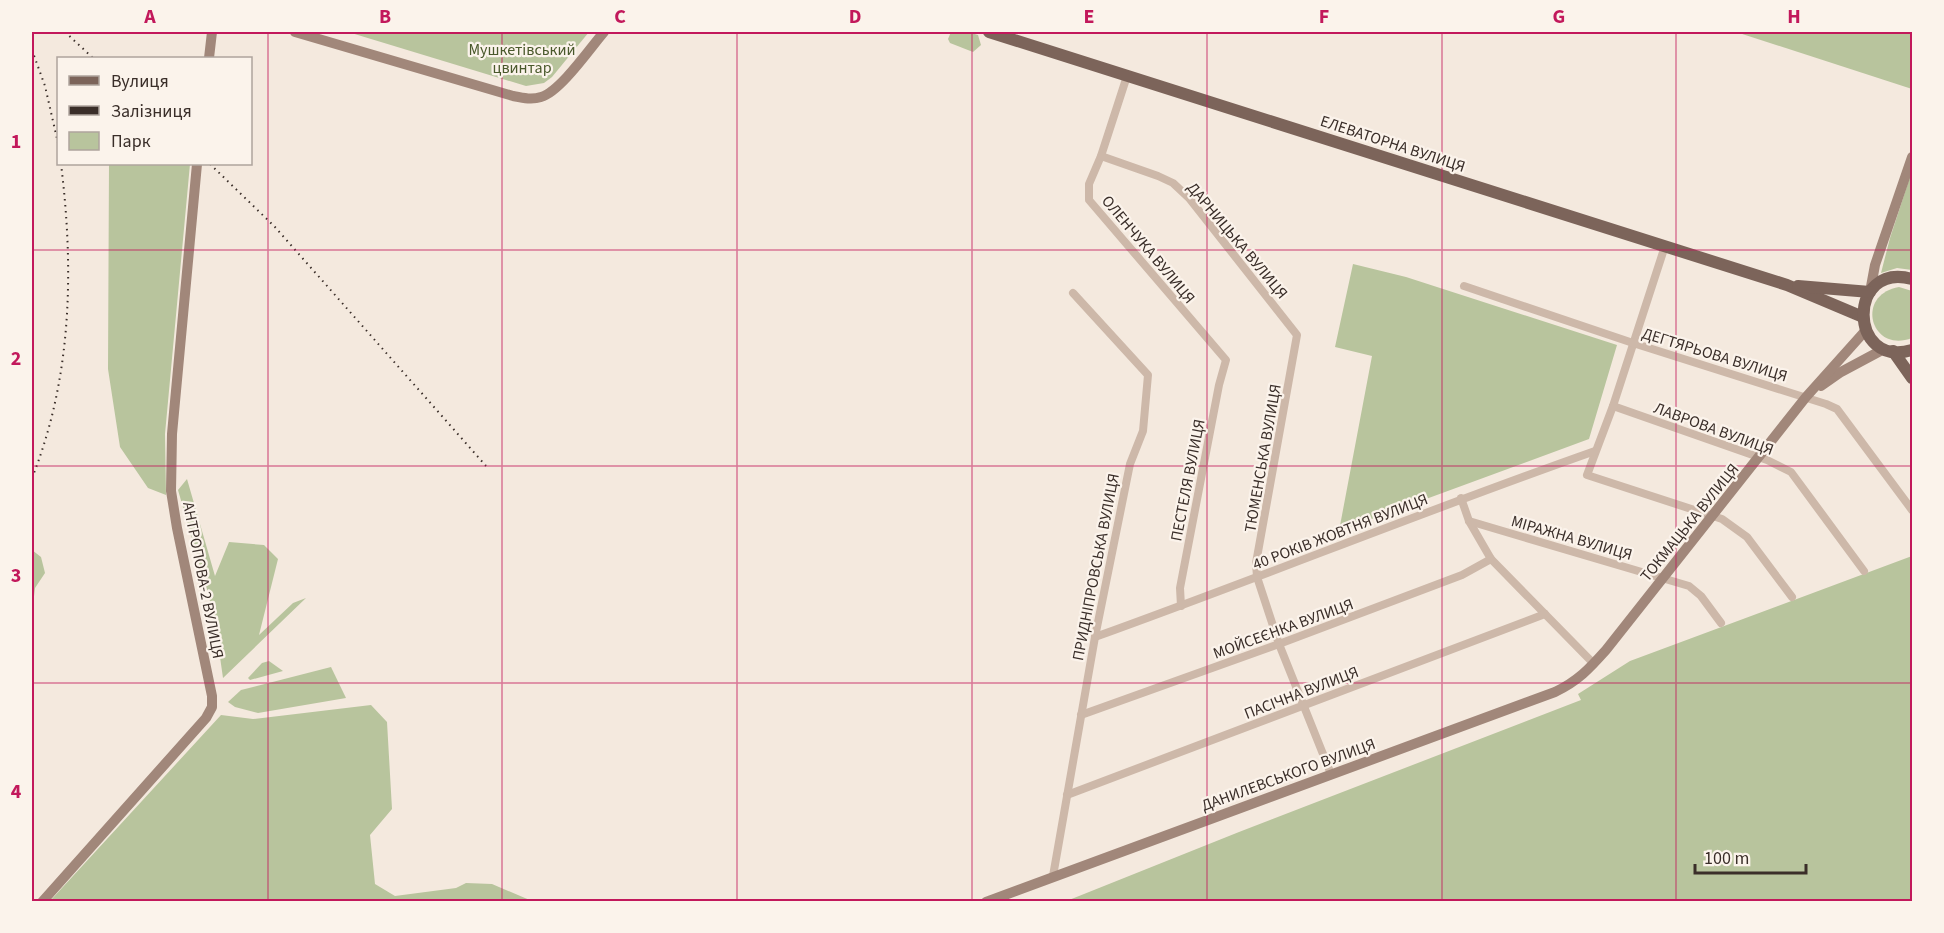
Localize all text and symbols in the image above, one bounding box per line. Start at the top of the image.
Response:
text: A [143,3,156,31]
text: B [379,3,391,31]
text: C [614,3,626,31]
text: D [849,3,861,31]
text: E [1084,3,1094,31]
text: F [1319,3,1329,31]
text: G [1553,3,1565,31]
text: H [1787,3,1801,31]
park label: Мушкетівський цвинтар [468,39,576,79]
legend [57,57,252,165]
text: Вулиця [111,69,169,94]
text: Залізниця [111,99,192,124]
street label: ЕЛЕВАТОРНА ВУЛИЦЯ [1317,110,1468,178]
text: 1 [11,128,21,156]
text: Парк [111,129,151,154]
street label: ДАРНИЦЬКА ВУЛИЦЯ [1182,178,1293,304]
street label: ОЛЕНЧУКА ВУЛИЦЯ [1096,191,1200,308]
street label: ДЕГТЯРЬОВА ВУЛИЦЯ [1639,322,1790,388]
text: 2 [11,345,21,373]
street label: ТЮМЕНСЬКА ВУЛИЦЯ [1239,382,1287,534]
street label: ЛАВРОВА ВУЛИЦЯ [1651,397,1777,461]
street label: ПЕСТЕЛЯ ВУЛИЦЯ [1165,417,1211,543]
street label: ТОКМАЦЬКА ВУЛИЦЯ [1635,459,1744,586]
street label: ПРИДНІПРОВСЬКА ВУЛИЦЯ [1067,472,1125,663]
street label: 40 РОКІВ ЖОВТНЯ ВУЛИЦЯ [1250,488,1431,576]
street label: АНТРОПОВА-2 ВУЛИЦЯ [177,500,229,661]
street label: МІРАЖНА ВУЛИЦЯ [1509,510,1635,566]
text: 3 [11,562,21,590]
street label: МОЙСЕЄНКА ВУЛИЦЯ [1210,593,1357,665]
street label: ПАСІЧНА ВУЛИЦЯ [1241,661,1362,725]
street label: ДАНИЛЕВСЬКОГО ВУЛИЦЯ [1198,733,1379,817]
text: 4 [11,778,22,806]
scale bar [1695,837,1806,875]
text: 100 m [1704,846,1749,871]

